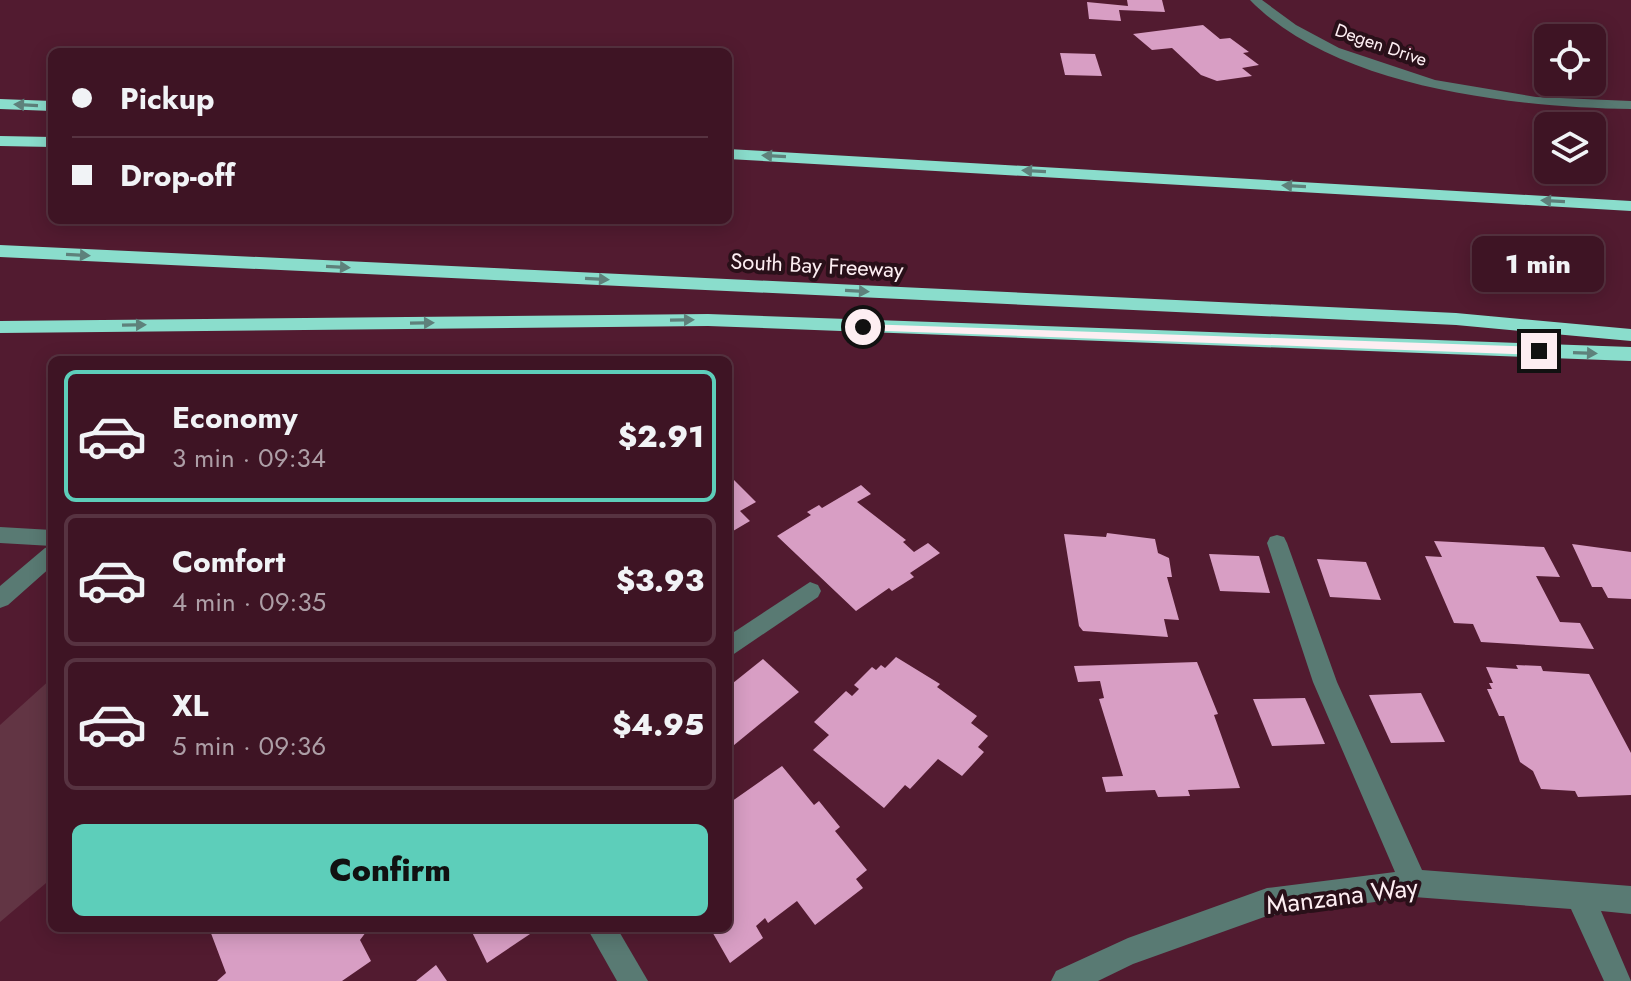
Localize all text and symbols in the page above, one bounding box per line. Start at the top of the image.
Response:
street label: Degen Drive [1331,17,1431,73]
map controls [1534,24,1606,184]
button: locate [1534,24,1606,96]
text: Pickup [120,77,215,120]
one-way arrow [13,99,38,112]
button: layers [1534,112,1606,184]
one-way arrow [761,150,786,163]
text: Drop-off [120,154,235,197]
one-way arrow [1021,165,1046,178]
one-way arrow [1281,179,1306,192]
one-way arrow [1540,194,1565,207]
callout: 1 min [1473,235,1605,291]
street label: South Bay Freeway [730,244,905,286]
text: 1 min [1505,245,1571,283]
one-way arrow [66,249,91,262]
one-way arrow [326,261,351,274]
one-way arrow [585,273,610,286]
one-way arrow [845,285,870,298]
route start [845,309,881,345]
one-way arrow [670,314,695,326]
one-way arrow [410,317,435,329]
one-way arrow [122,319,147,332]
route end [1521,333,1557,369]
one-way arrow [1573,346,1598,359]
text: Economy [172,396,298,439]
icon: car [76,400,148,472]
text: $2.91 [618,415,704,458]
text: 3 min · 09:34 [172,439,326,477]
text: Comfort [172,540,285,583]
icon: car [76,544,148,616]
text: $3.93 [616,559,704,602]
text: 4 min · 09:35 [172,583,326,621]
text: XL [172,684,208,727]
icon: car [76,688,148,760]
text: $4.95 [612,703,704,746]
text: 5 min · 09:36 [172,727,326,765]
button: Confirm [72,824,708,916]
street label: Manzana Way [1264,868,1421,924]

